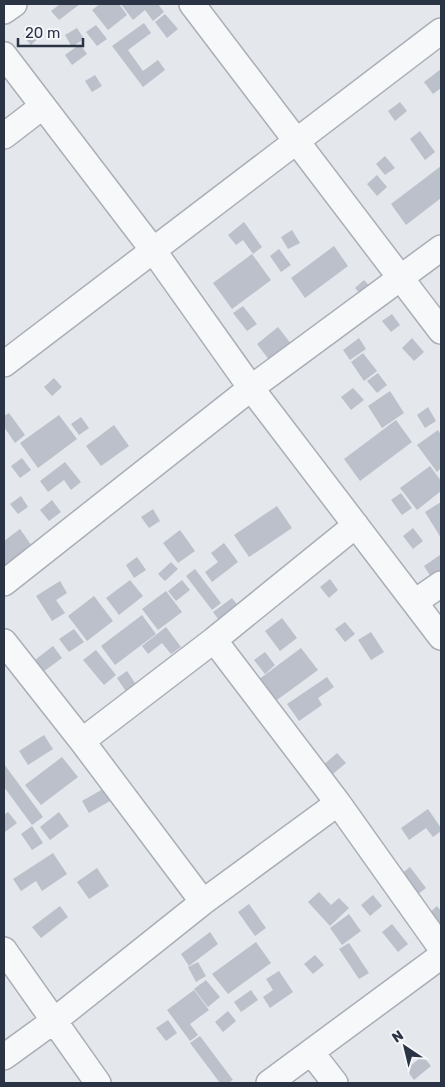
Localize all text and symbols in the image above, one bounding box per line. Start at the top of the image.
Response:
scale bar [18,15,82,47]
text: 20 m [25,24,60,42]
north arrow [380,1022,430,1072]
text: N [389,1027,407,1047]

